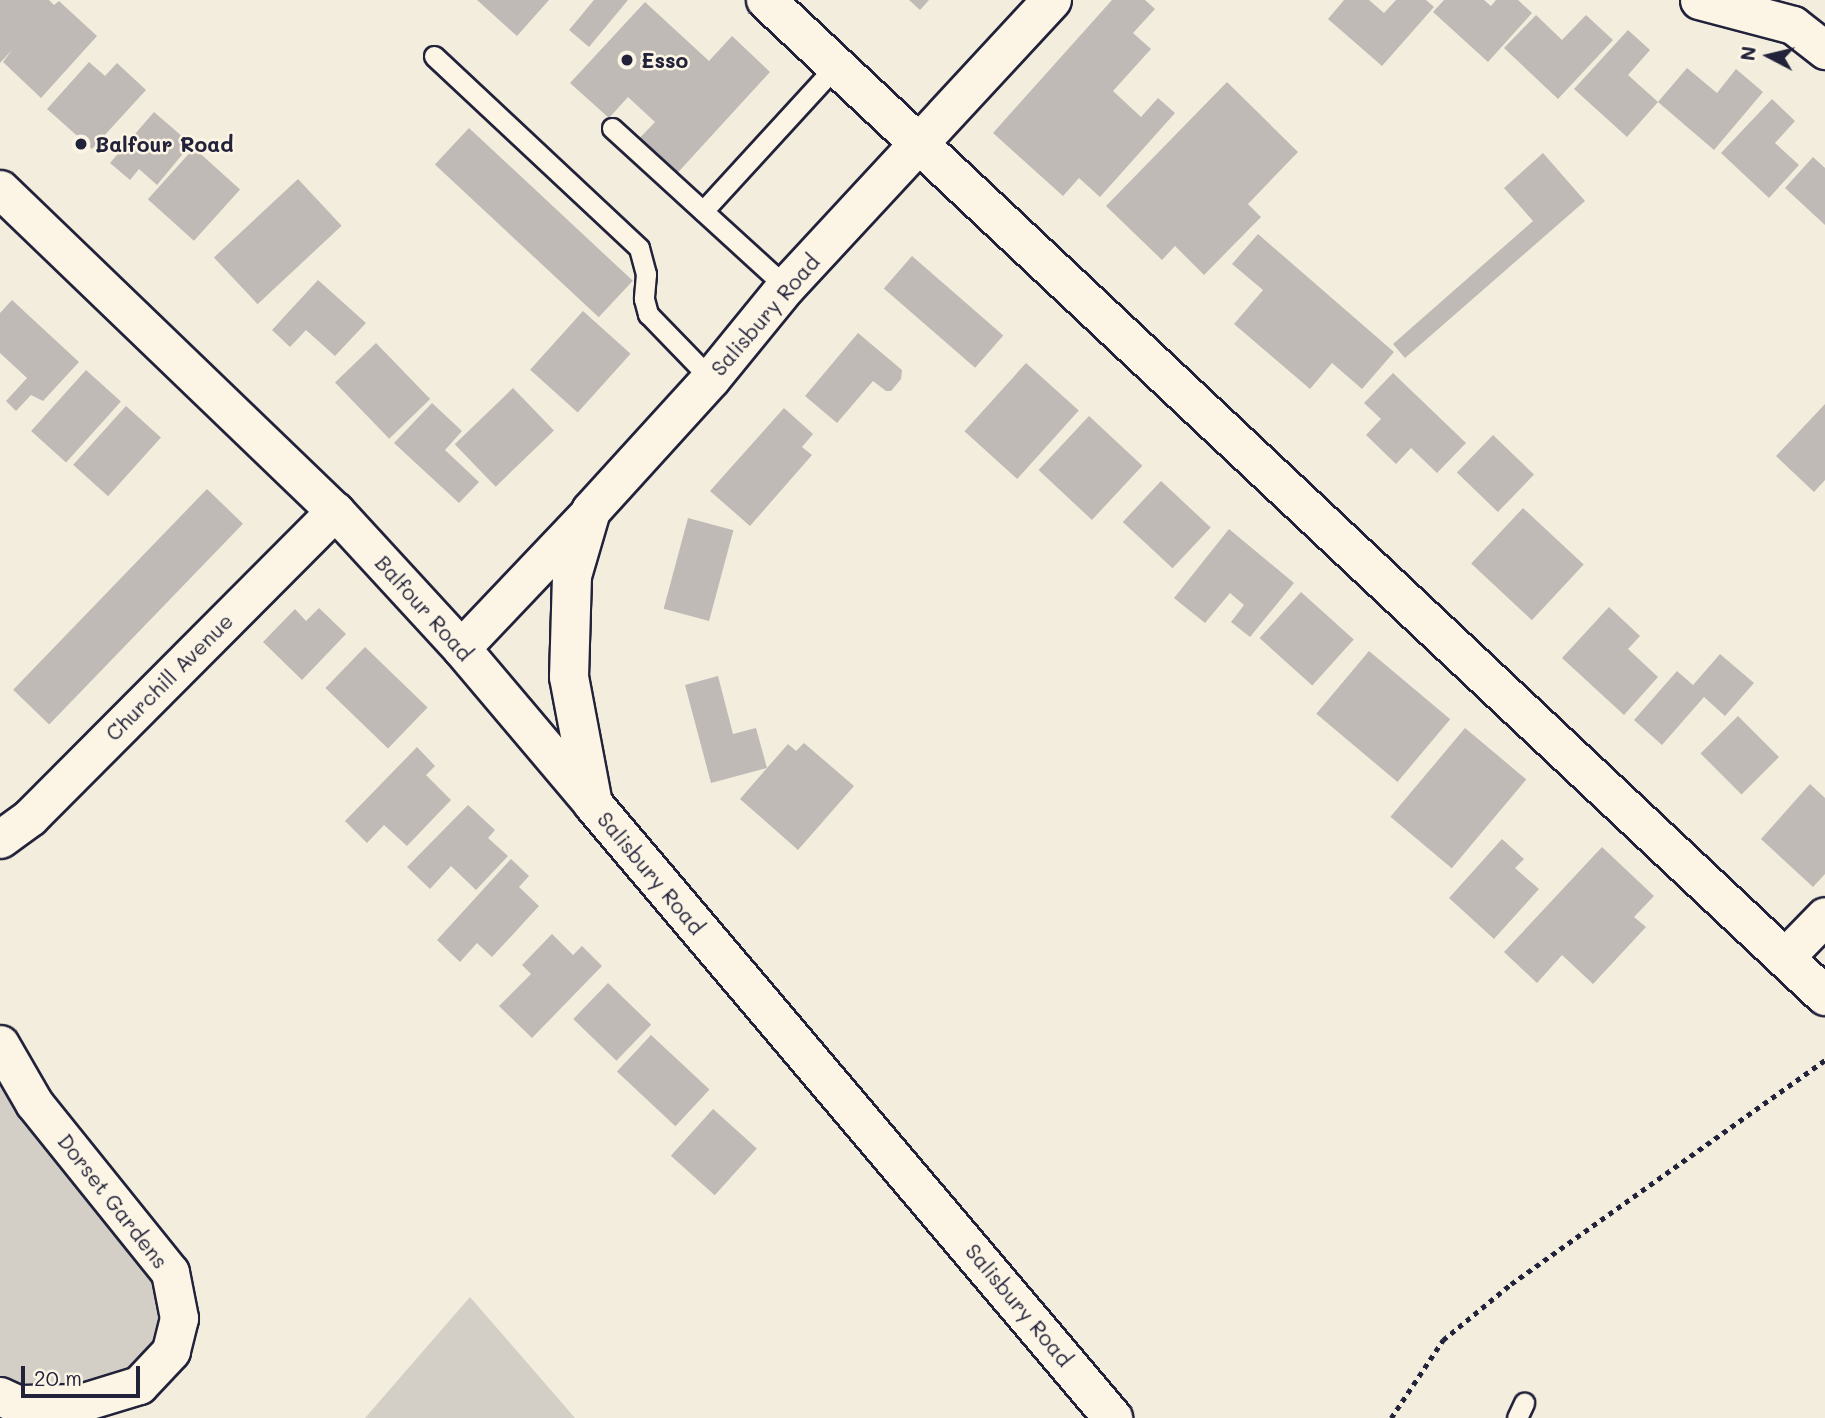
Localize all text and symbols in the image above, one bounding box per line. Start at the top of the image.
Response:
north arrow [1734,21,1804,91]
text: N [1734,45,1761,62]
place label: Esso [641,47,688,73]
marker: Esso [619,52,635,68]
place label: Balfour Road [95,131,233,157]
marker: Balfour Road [73,136,89,152]
street label: Salisbury Road [706,249,824,381]
street label: Balfour Road [370,550,478,666]
street label: Churchill Avenue [100,608,238,746]
street label: Salisbury Road [592,807,710,939]
street label: Dorset Gardens [53,1129,173,1273]
street label: Salisbury Road [960,1239,1078,1371]
scale bar [24,1352,144,1396]
text: 20 m [34,1364,82,1391]

